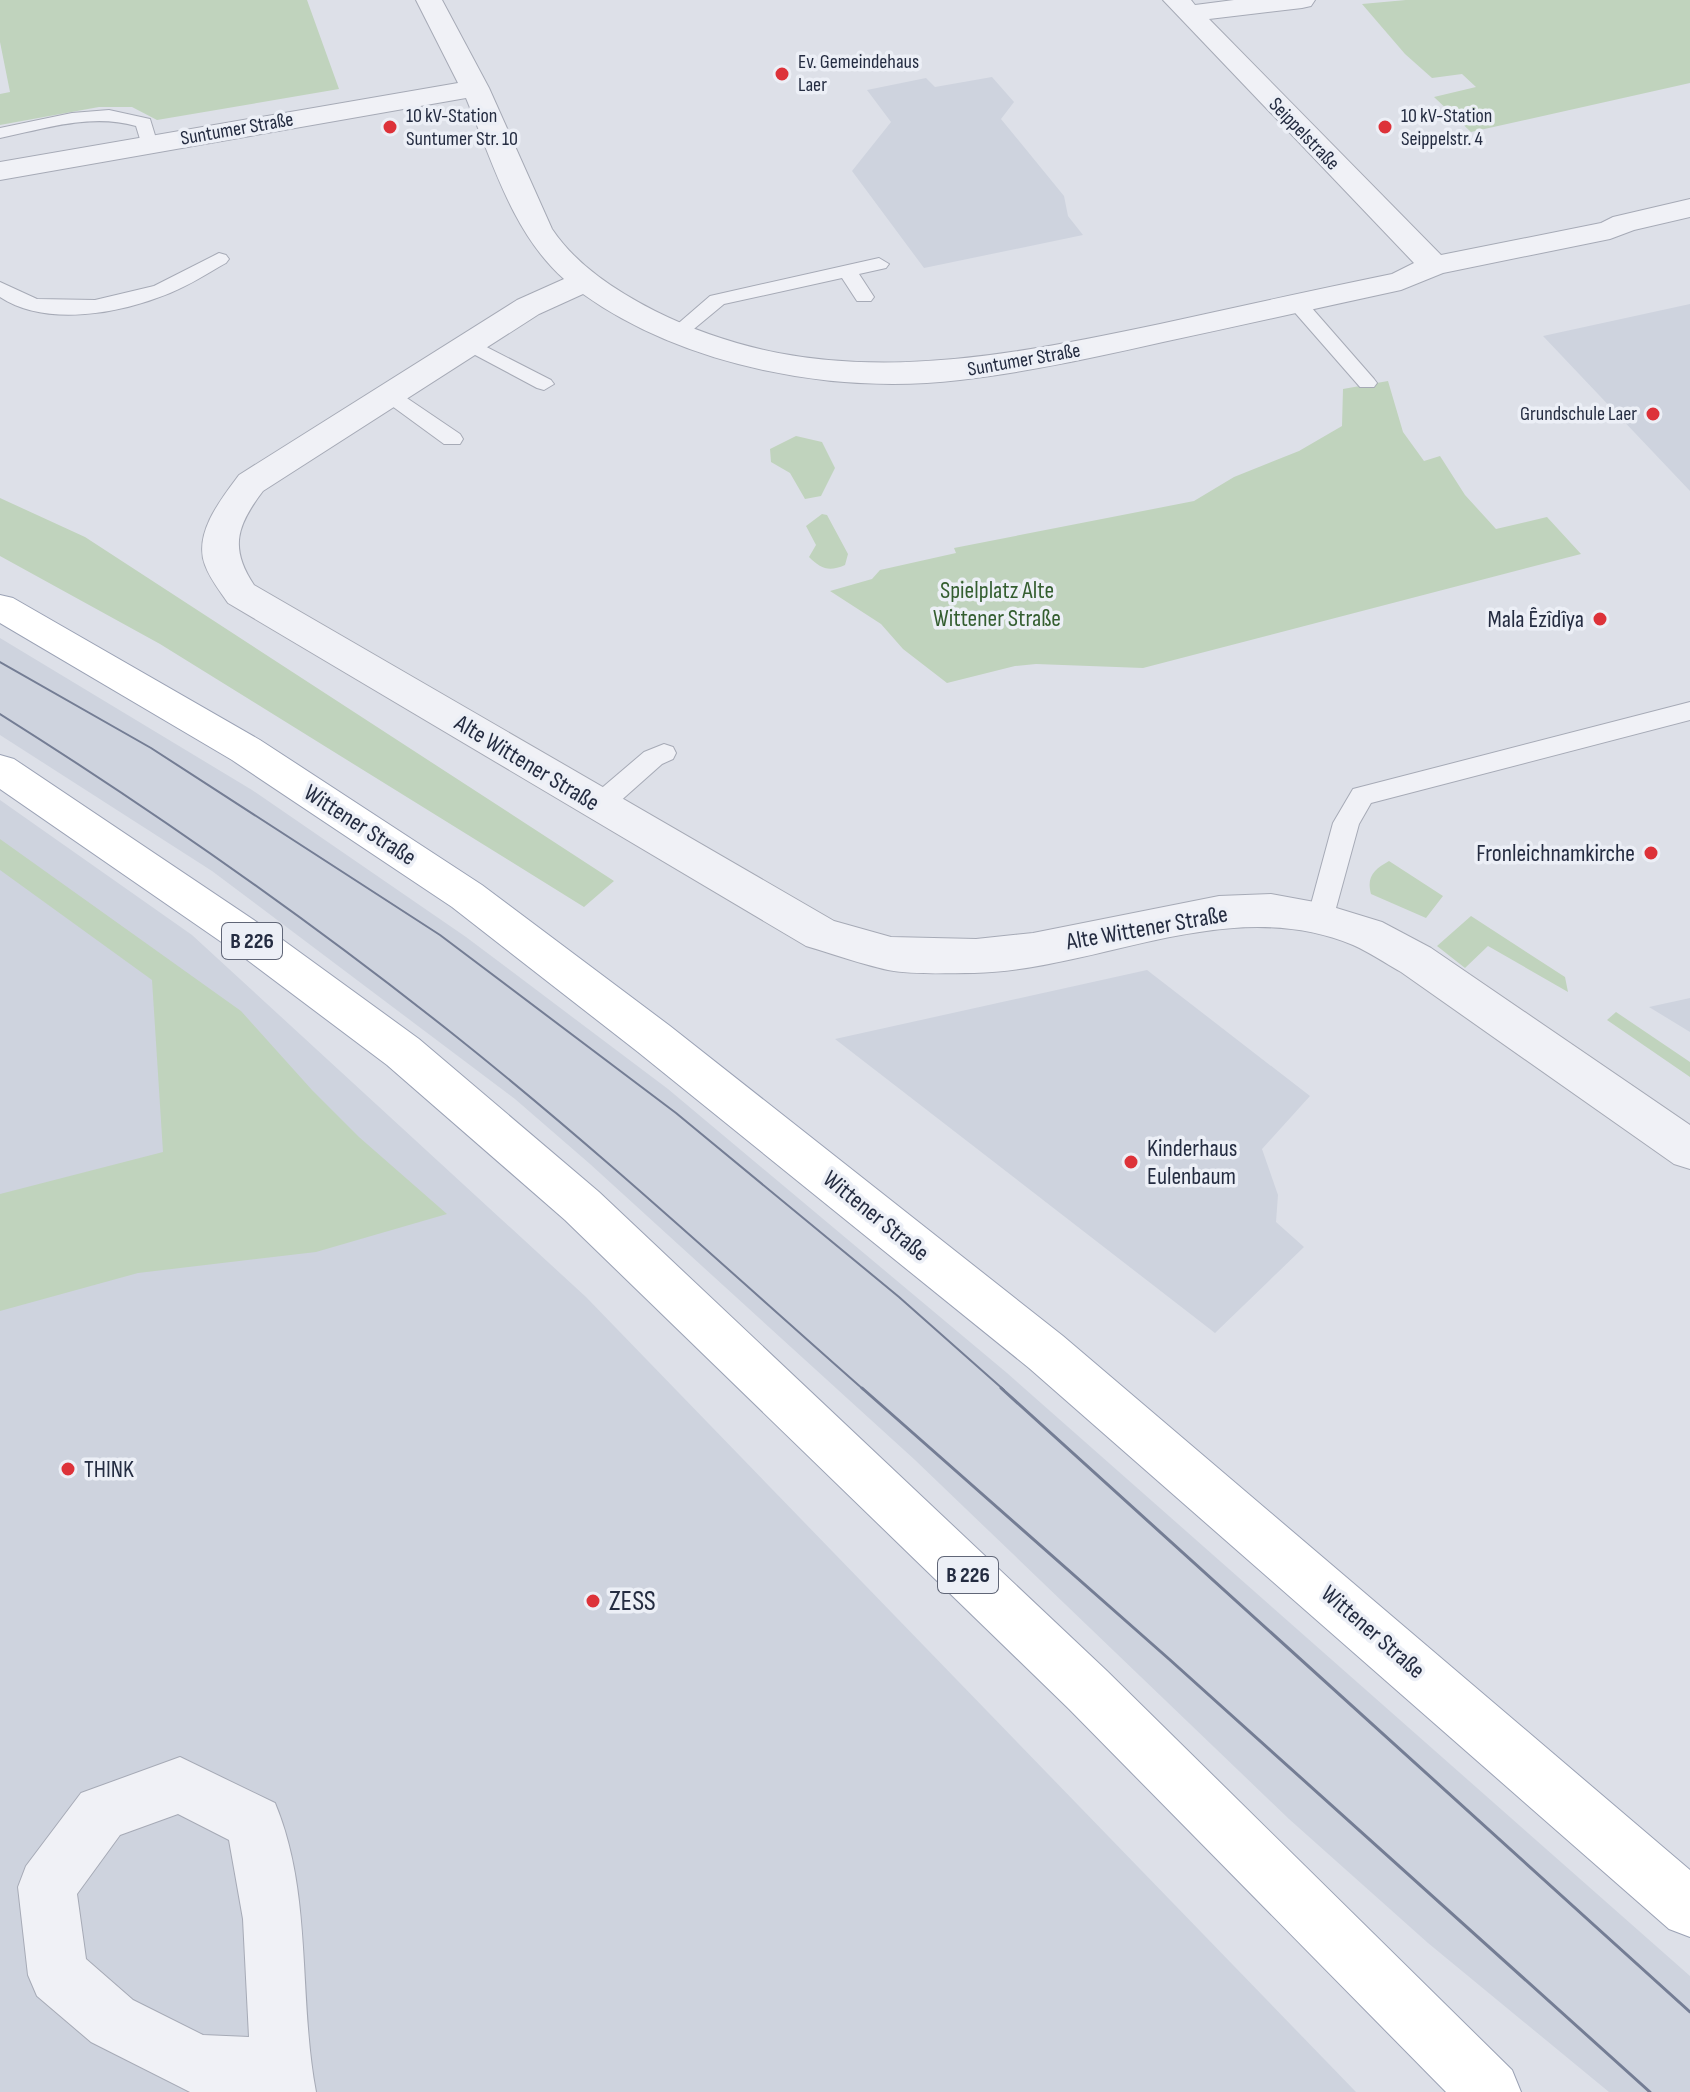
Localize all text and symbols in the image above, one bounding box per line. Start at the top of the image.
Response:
place label: Ev. Gemeindehaus Laer [798,50,919,97]
marker: Ev. Gemeindehaus Laer [773,65,791,83]
street label: Seippelstraße [1264,93,1344,175]
place label: 10 kV-Station Suntumer Str. 10 [406,104,518,151]
place label: 10 kV-Station Seippelstr. 4 [1401,104,1492,151]
street label: Suntumer Straße [179,107,295,151]
marker: 10 kV-Station Suntumer Str. 10 [381,118,399,136]
marker: 10 kV-Station Seippelstr. 4 [1376,118,1394,136]
street label: Suntumer Straße [966,338,1082,382]
place label: Grundschule Laer [1520,402,1637,426]
marker: Grundschule Laer [1644,405,1662,423]
park label: Spielplatz Alte Wittener Straße [933,576,1061,633]
place label: Mala Êzîdîya [1487,605,1584,634]
marker: Mala Êzîdîya [1591,610,1609,628]
street label: Alte Wittener Straße [449,708,605,818]
street label: Wittener Straße [298,778,422,872]
place label: Fronleichnamkirche [1476,839,1635,868]
marker: Fronleichnamkirche [1642,844,1660,862]
street label: Alte Wittener Straße [1063,900,1230,957]
road number: B 226 [222,923,282,959]
place label: Kinderhaus Eulenbaum [1147,1134,1237,1191]
marker: Kinderhaus Eulenbaum [1122,1153,1140,1171]
street label: Wittener Straße [817,1164,935,1268]
place label: THINK [84,1455,134,1484]
marker: THINK [59,1460,77,1478]
road number: B 226 [938,1557,998,1593]
street label: Wittener Straße [1315,1579,1431,1685]
place label: ZESS [609,1585,656,1618]
marker: ZESS [584,1592,602,1610]

